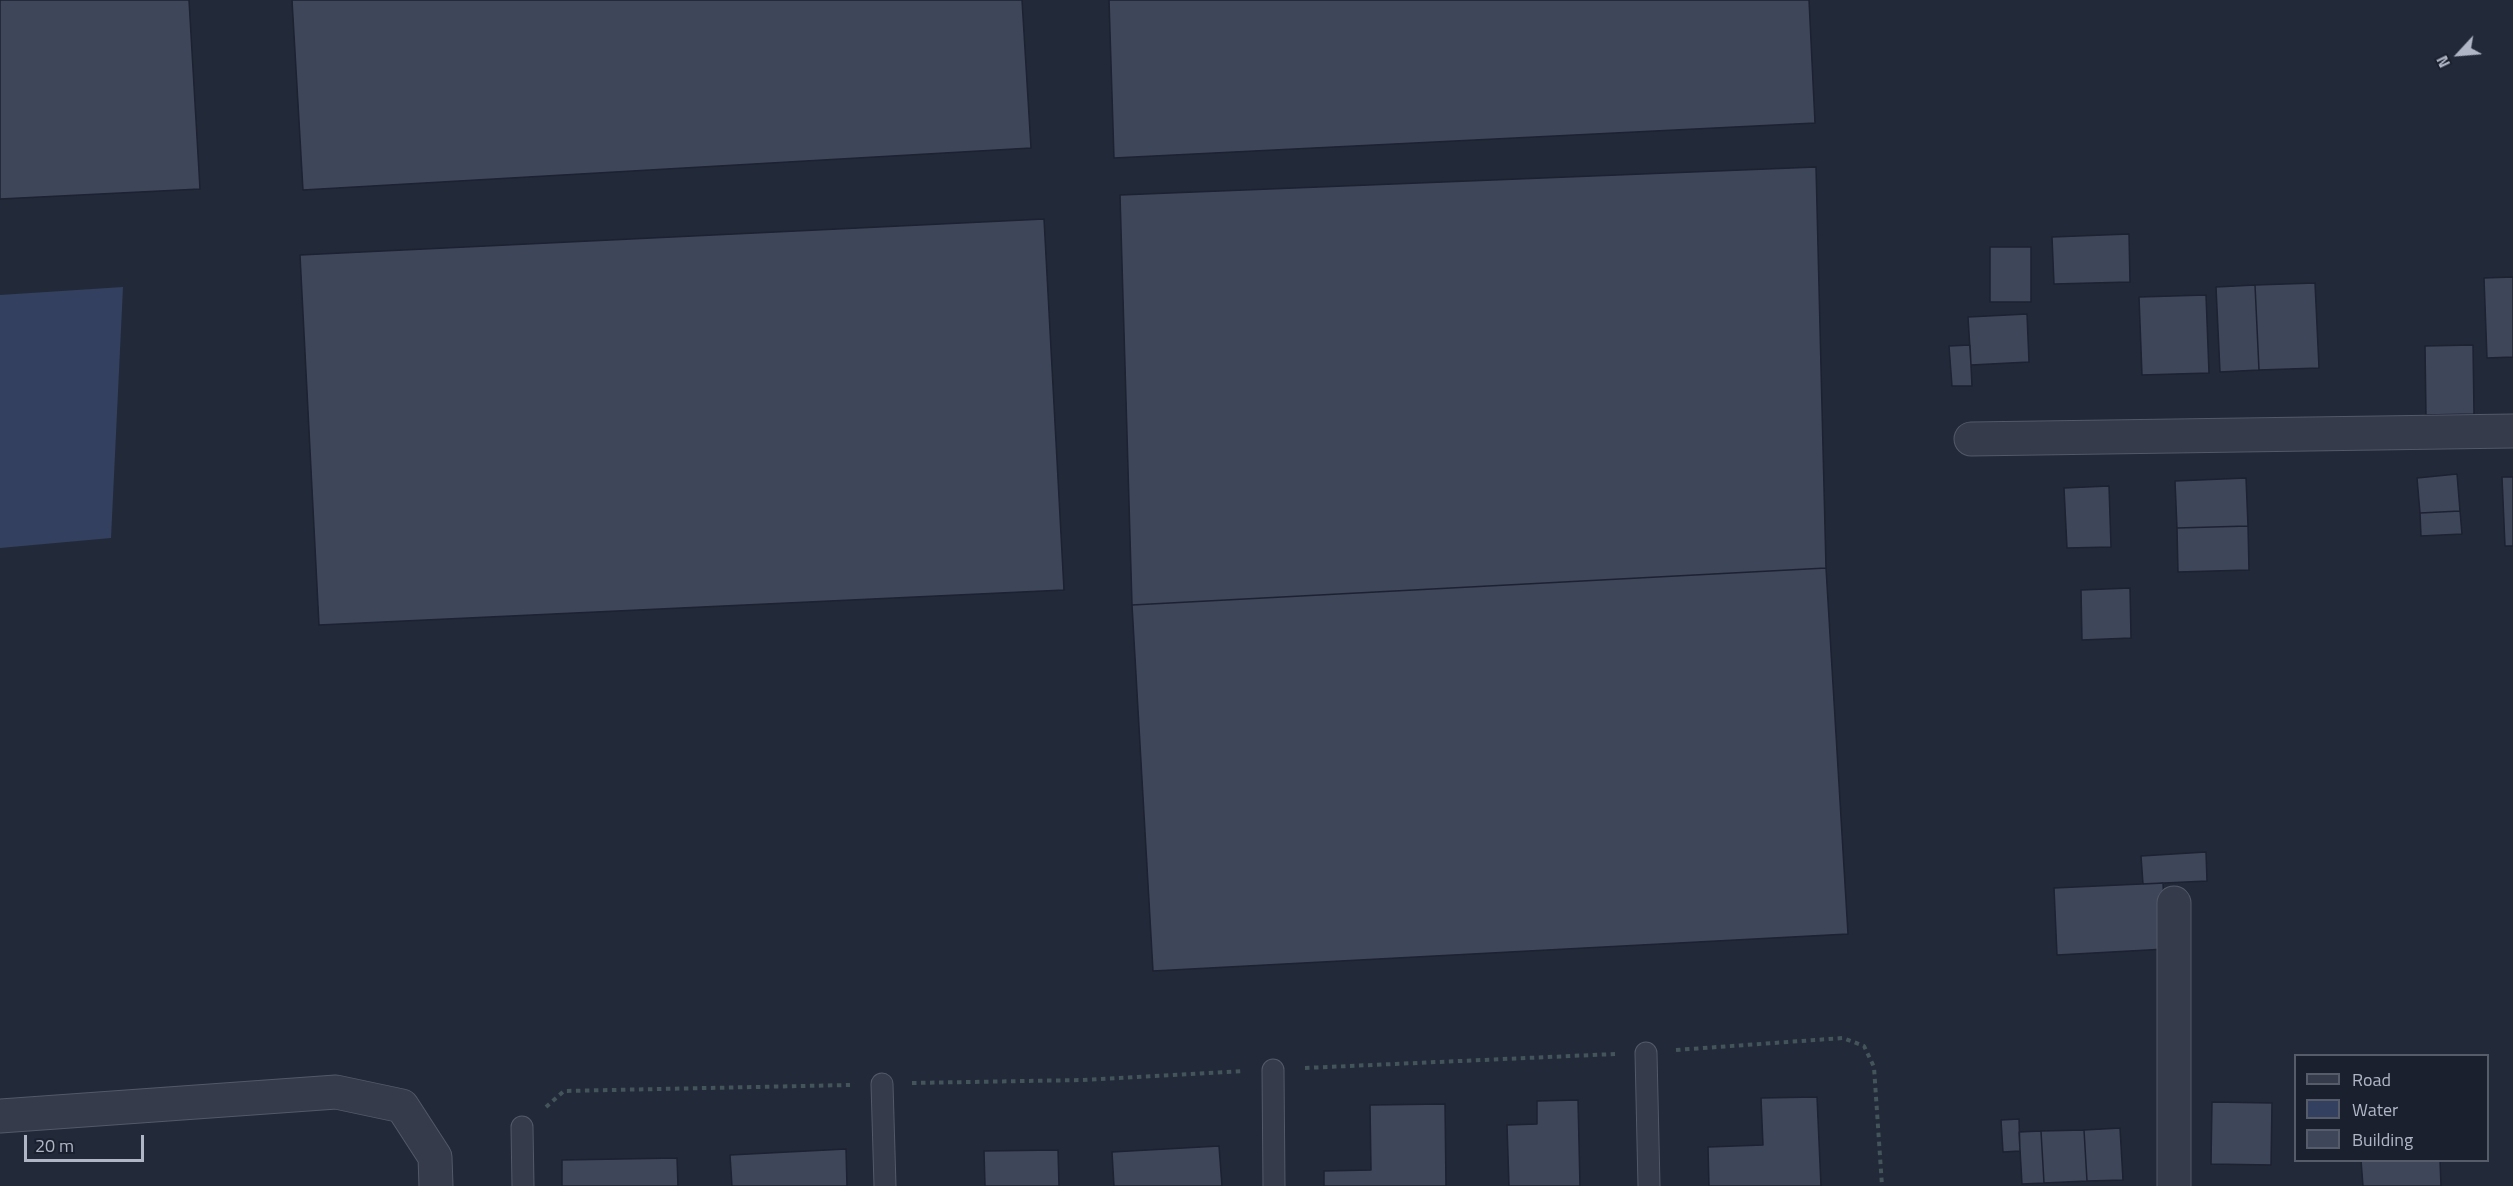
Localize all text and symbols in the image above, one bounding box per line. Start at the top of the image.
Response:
north arrow [2429,24,2489,84]
text: N [2430,52,2456,72]
legend [2294,1054,2489,1162]
text: Road [2352,1066,2391,1093]
text: Water [2352,1096,2398,1123]
scale bar [27,1123,147,1161]
text: Building [2352,1126,2413,1153]
text: 20 m [35,1132,74,1159]

